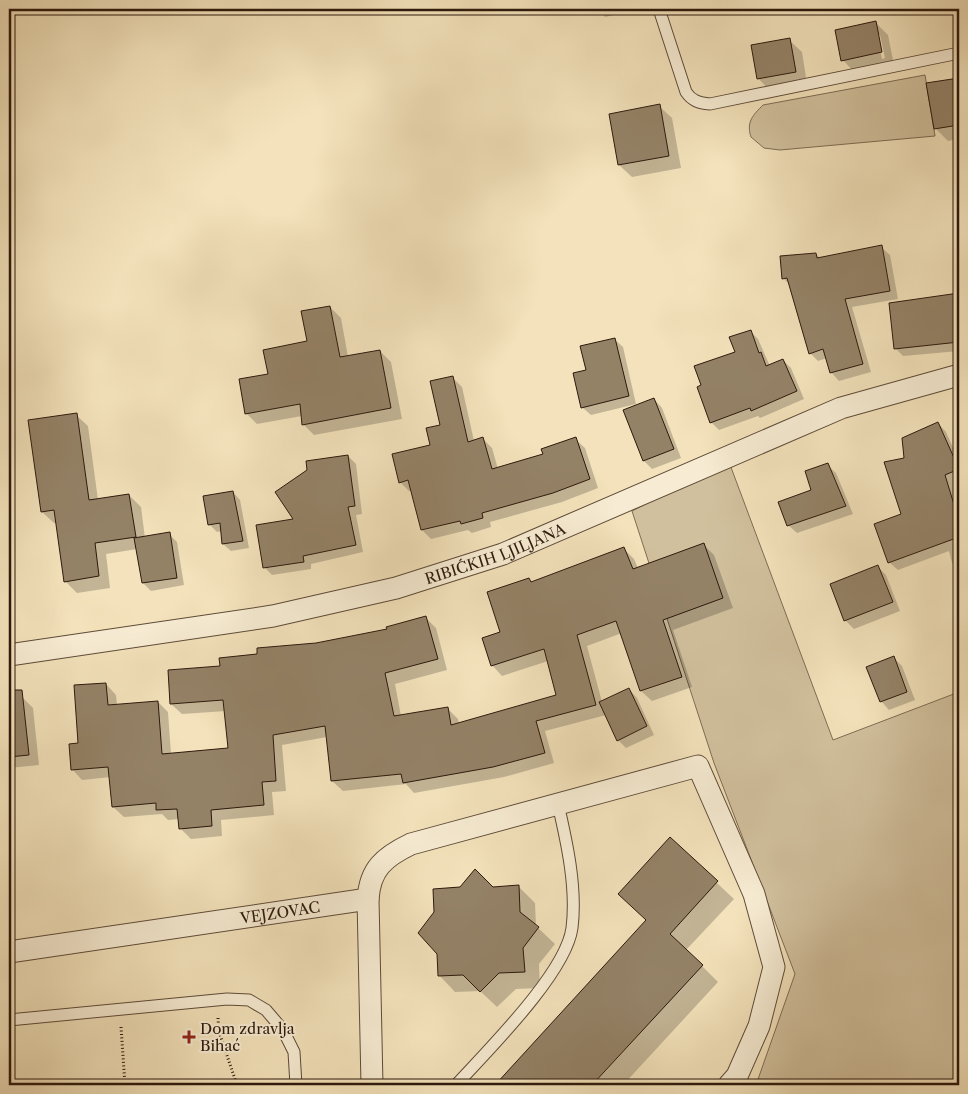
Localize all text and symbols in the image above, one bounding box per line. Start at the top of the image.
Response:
street label: RIBIĆKIH LJILJANA [422,518,569,588]
street label: VEJZOVAC [238,897,321,927]
place label: Dom zdravlja Bihać [200,1019,295,1055]
marker: Dom zdravlja Bihać [182,1030,196,1044]

